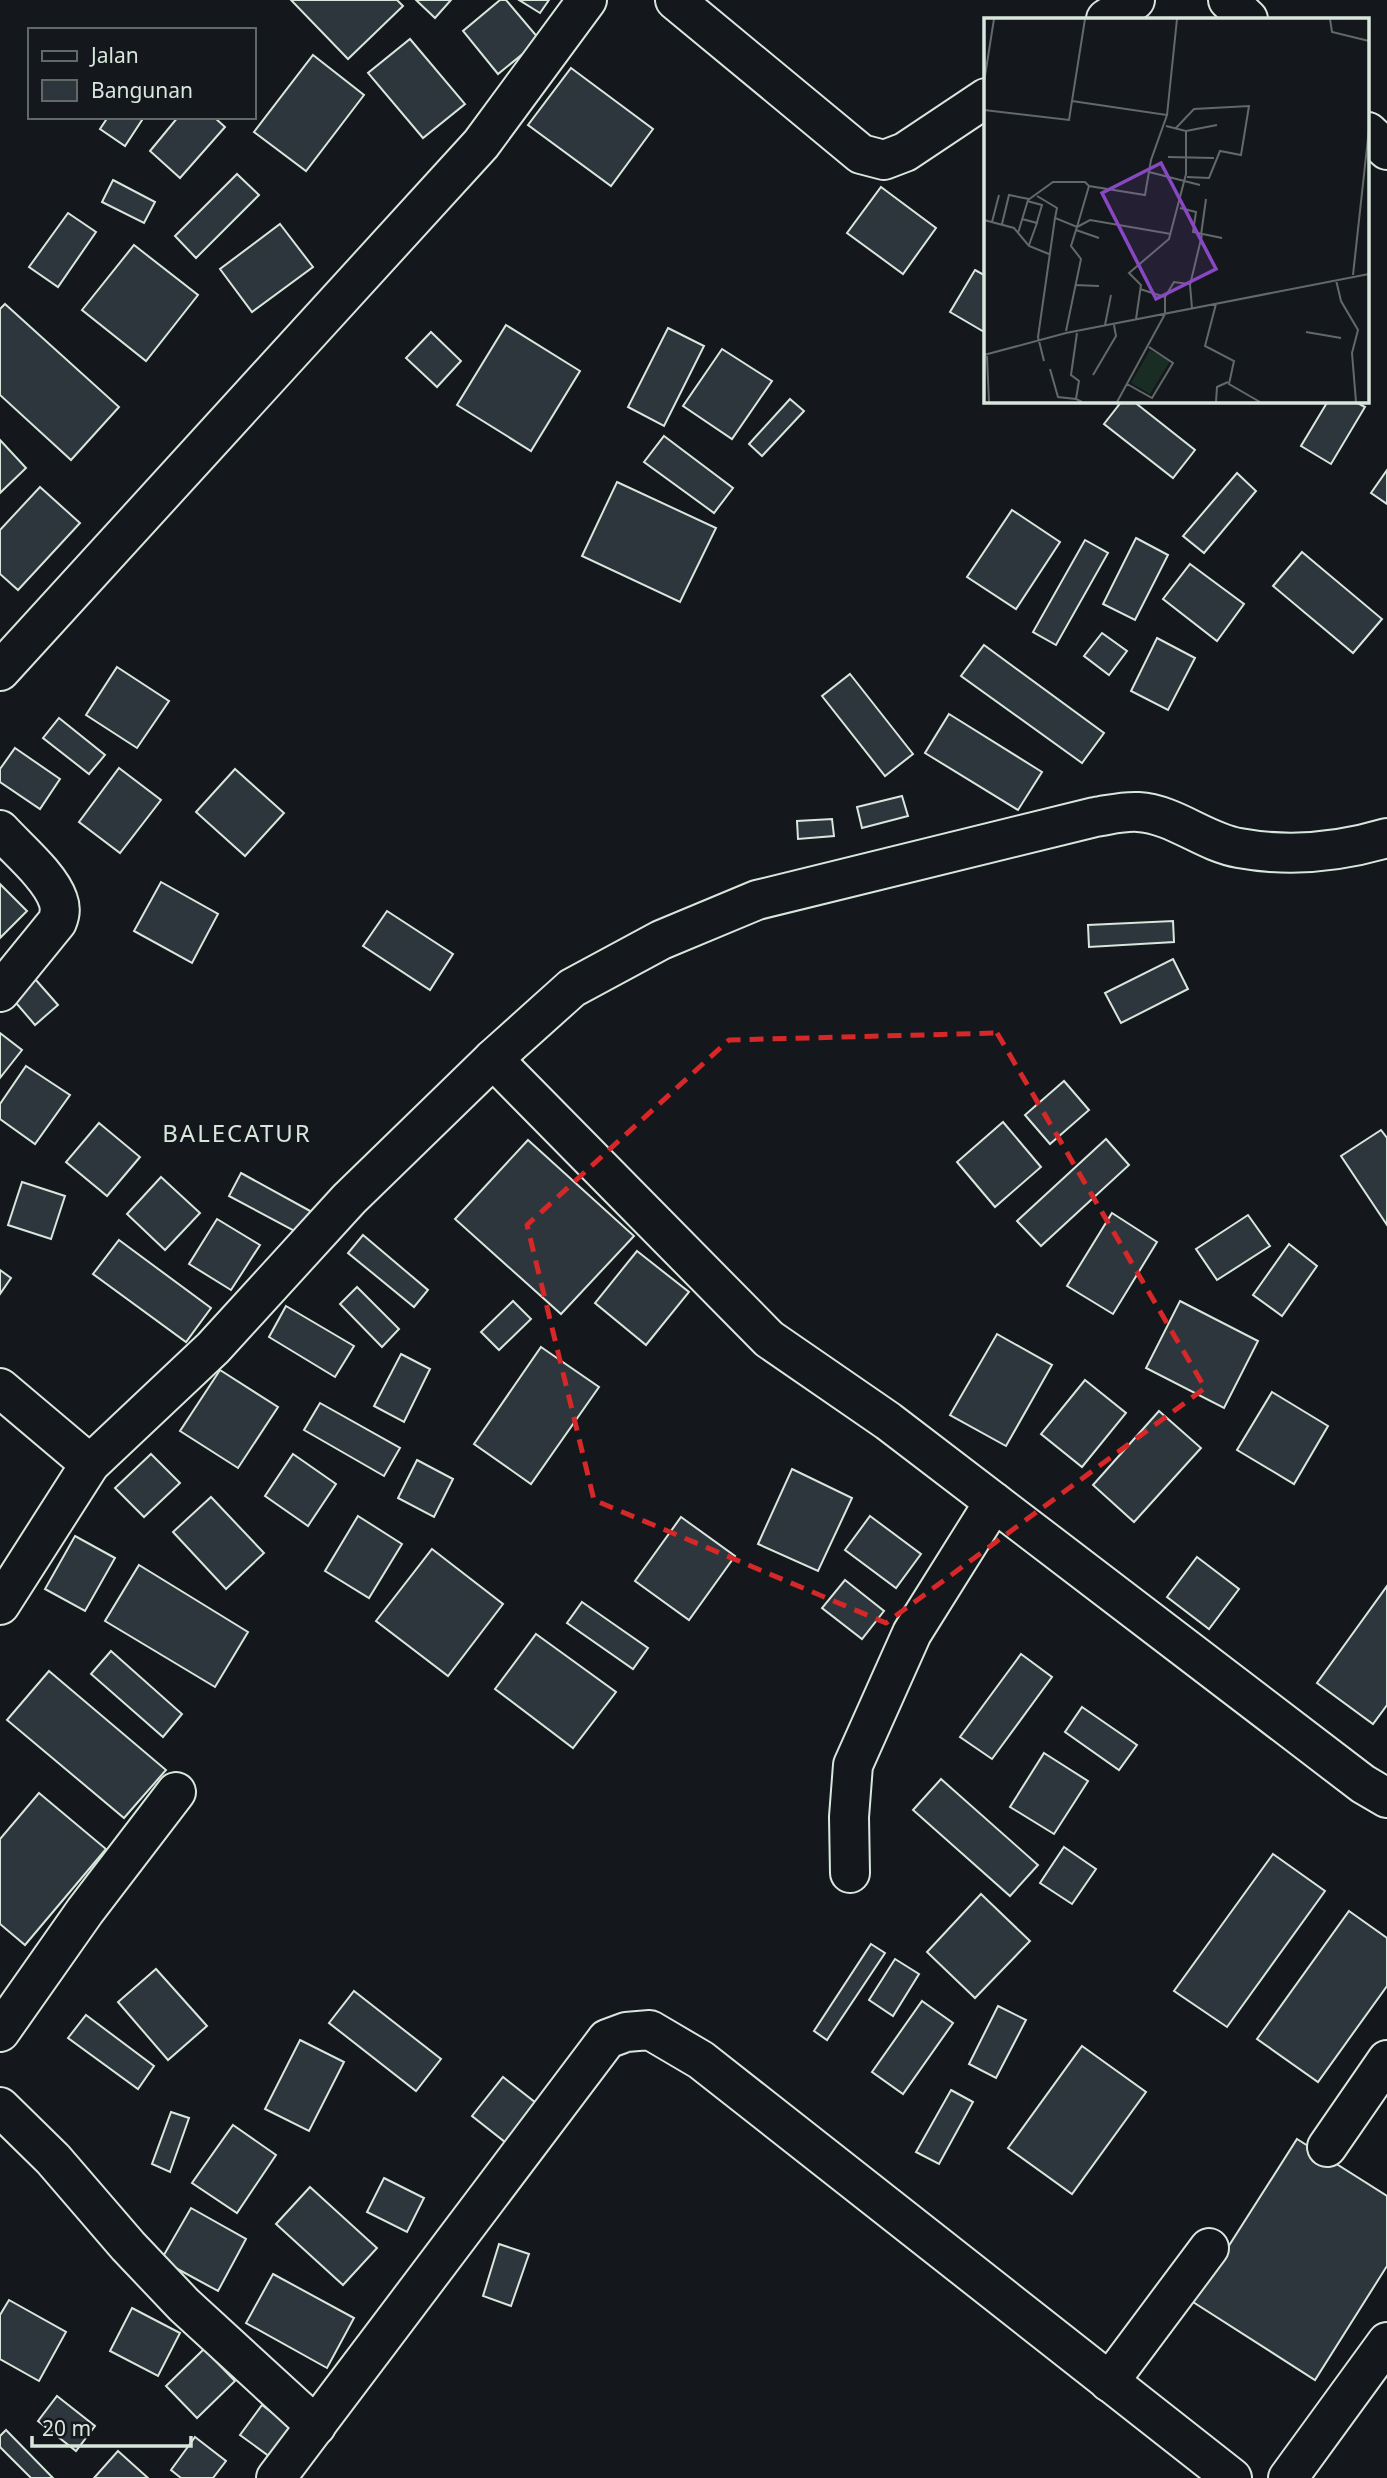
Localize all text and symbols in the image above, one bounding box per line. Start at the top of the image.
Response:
inset map [984,18,1370,402]
legend [28,28,256,119]
text: Jalan [89,41,139,69]
text: Bangunan [91,76,193,104]
district label: BALECATUR [162,1116,312,1149]
scale bar [32,2404,191,2448]
text: 20 m [42,2414,91,2442]

